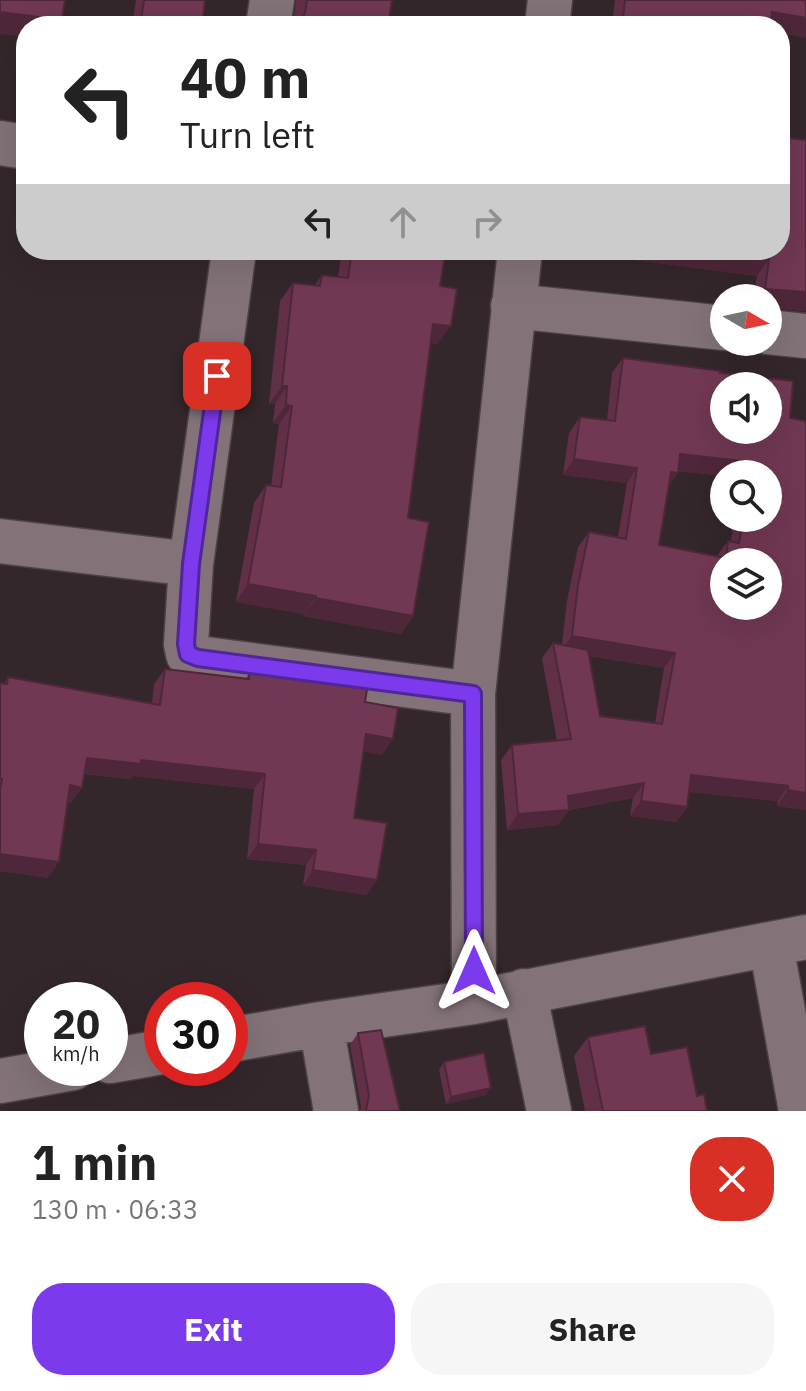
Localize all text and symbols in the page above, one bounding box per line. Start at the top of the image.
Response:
text: 40 m [180,41,310,113]
icon: left [48,48,152,152]
text: Turn left [180,111,315,158]
icon: left [297,200,341,244]
icon: ahead [381,200,425,244]
icon: right [465,200,509,244]
north arrow [710,284,782,356]
map controls [710,284,782,620]
pin [183,342,251,410]
icon: arrive [195,354,239,398]
button: sound [710,372,782,444]
button: search [710,460,782,532]
button: layers [710,548,782,620]
position arrow [432,929,516,1013]
speed limit sign: 30 [144,982,248,1086]
text: 20 [52,998,100,1050]
text: km/h [52,1040,100,1067]
text: 1 min [32,1131,157,1193]
button: close [690,1137,774,1221]
text: 130 m · 06:33 [32,1192,198,1226]
button: Exit [32,1283,395,1375]
button: Share [411,1283,774,1375]

